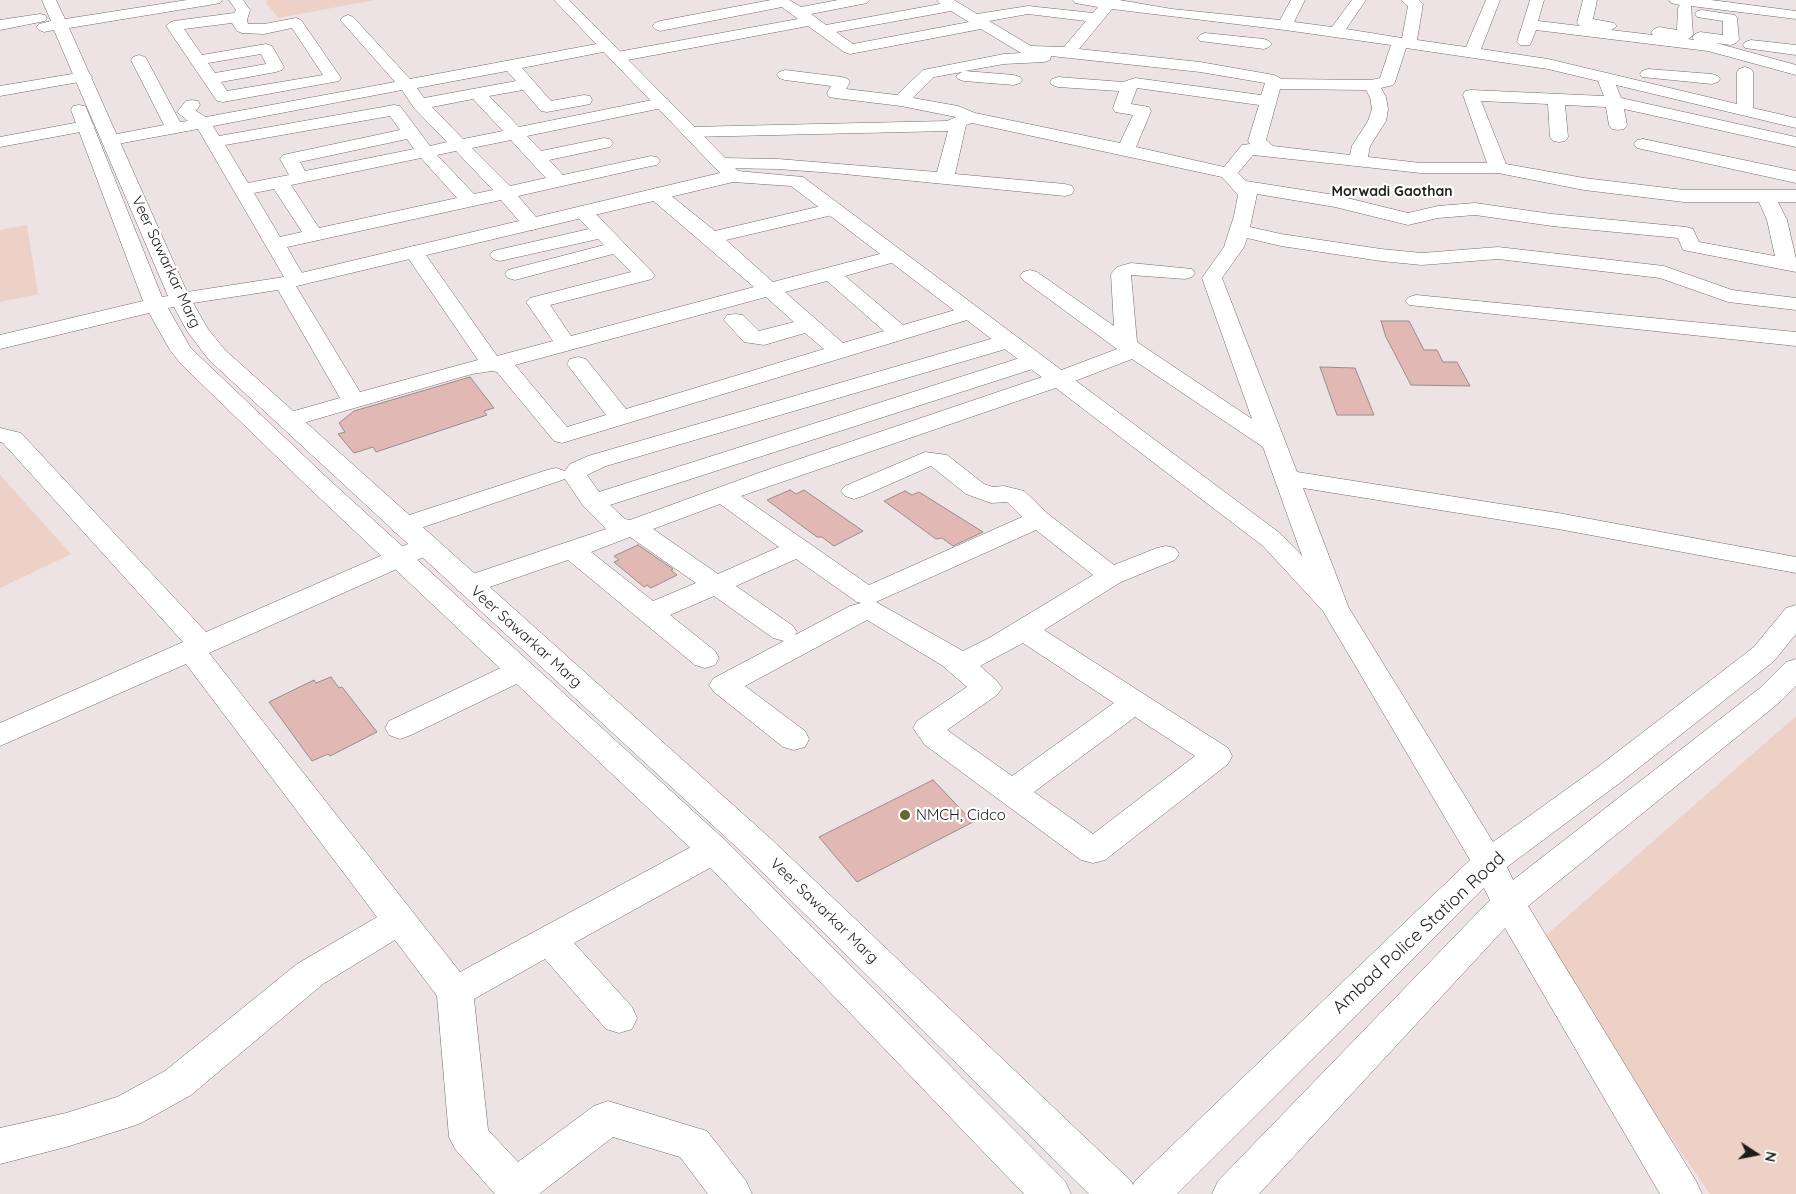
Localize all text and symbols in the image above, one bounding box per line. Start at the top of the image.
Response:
district label: Morwadi Gaothan [1331,184,1453,200]
street label: Veer Sawarkar Marg [128,193,204,331]
street label: Veer Sawarkar Marg [467,582,585,692]
place label: NMCH, Cidco [916,806,1006,824]
marker: NMCH, Cidco [898,808,912,822]
street label: Ambad Police Station Road [1328,848,1510,1018]
street label: Veer Sawarkar Marg [766,855,882,967]
north arrow [1731,1129,1781,1179]
text: N [1761,1150,1781,1164]

